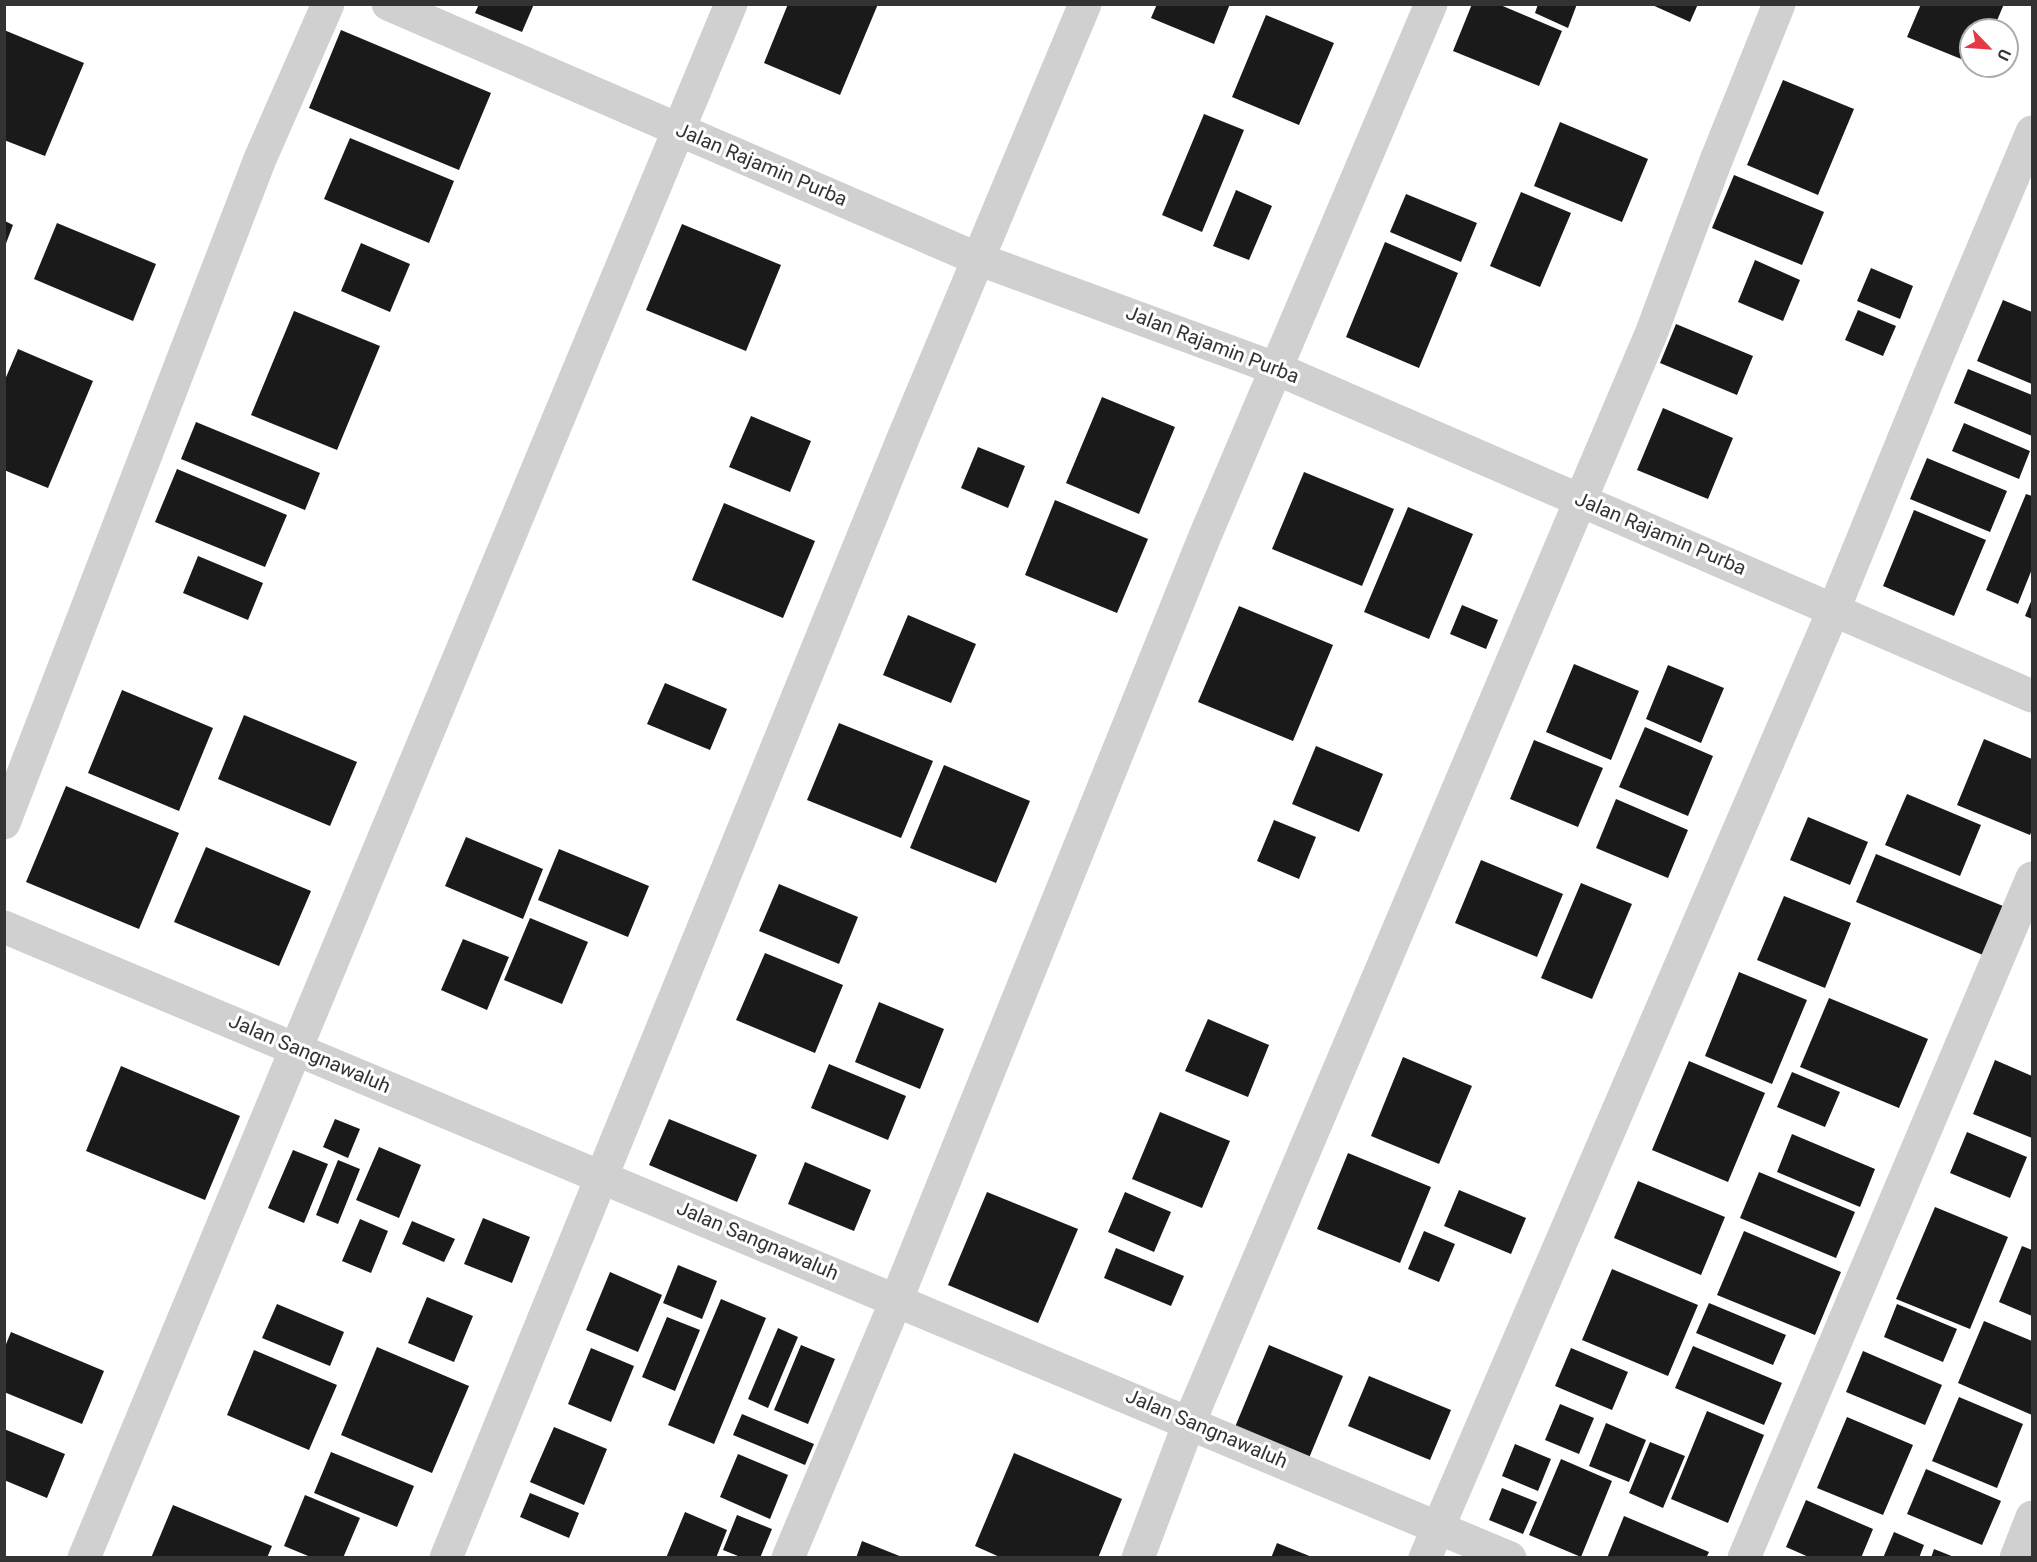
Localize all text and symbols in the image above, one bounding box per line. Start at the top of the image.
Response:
north arrow [1959,18,2019,78]
text: U [1993,46,2015,64]
street label: Jalan Rajamin Purba [672,119,850,213]
street label: Jalan Rajamin Purba [1122,302,1302,390]
street label: Jalan Rajamin Purba [1571,488,1749,582]
street label: Jalan Sangnawaluh [224,1010,394,1100]
street label: Jalan Sangnawaluh [672,1197,842,1287]
street label: Jalan Sangnawaluh [1121,1385,1291,1475]

